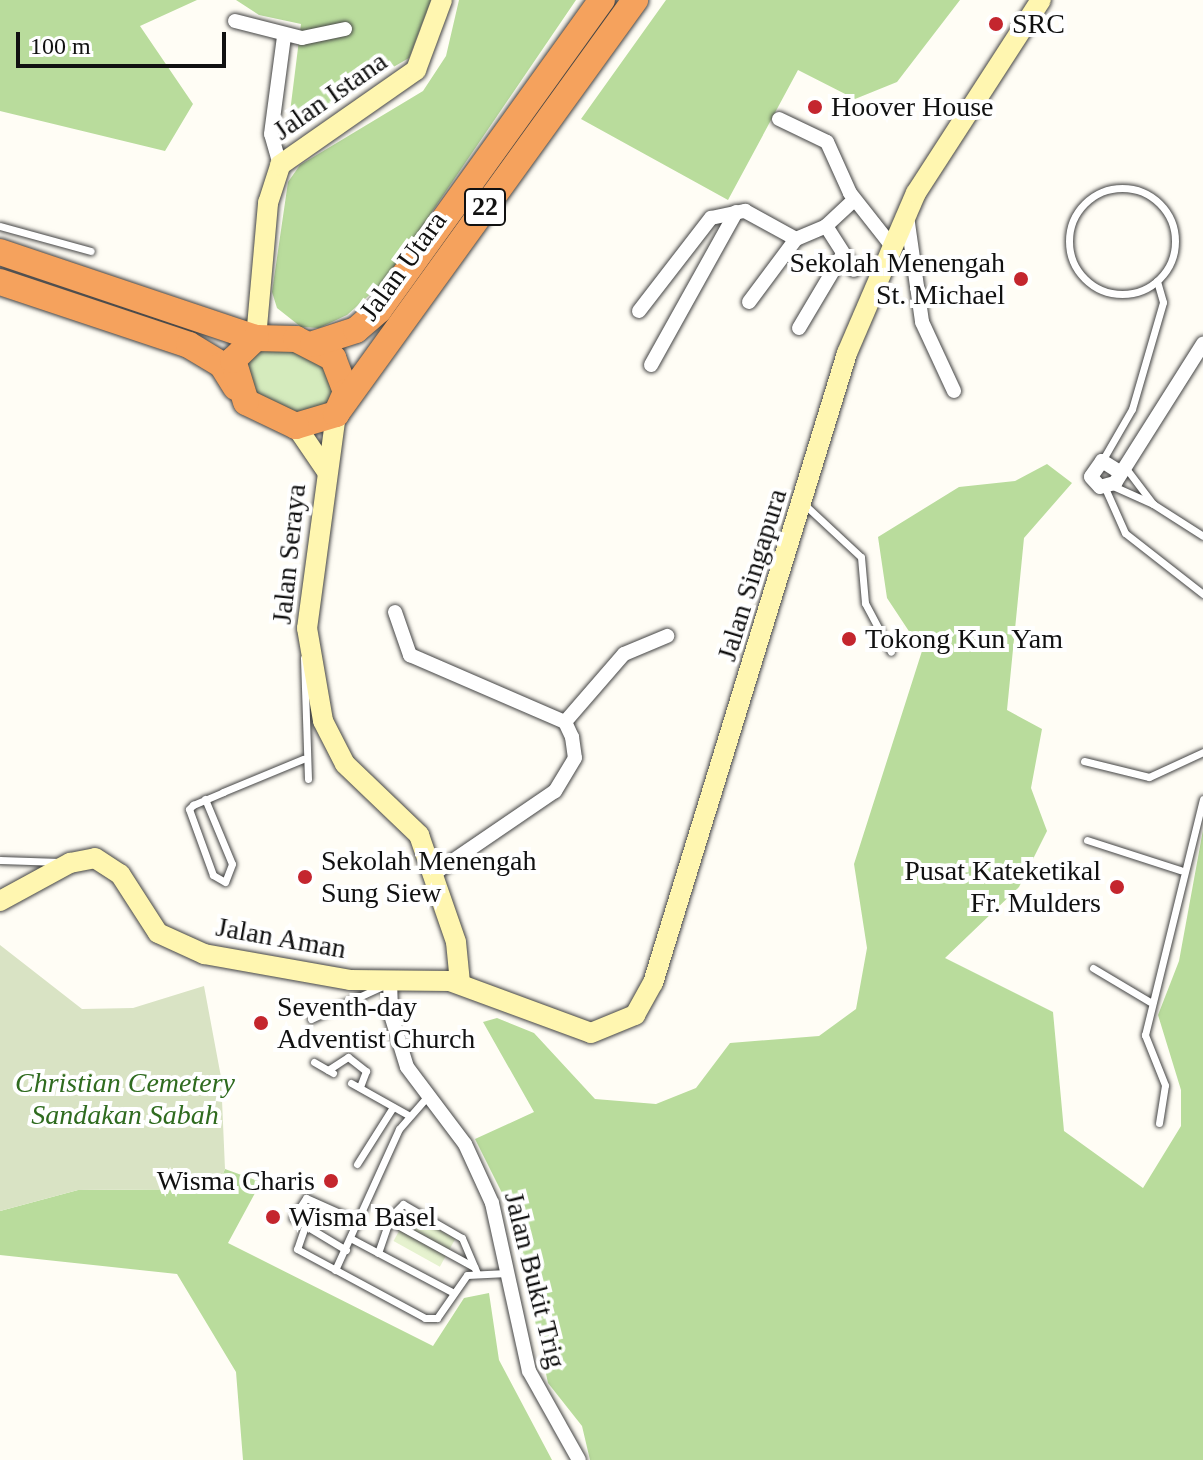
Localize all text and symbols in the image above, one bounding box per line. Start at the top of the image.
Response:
place label: SRC [1012,7,1065,41]
marker: SRC [987,15,1005,33]
scale bar [20,16,230,66]
text: 100 m [30,33,91,59]
street label: Jalan Istana [267,45,393,147]
place label: Hoover House [831,90,994,124]
marker: Hoover House [806,98,824,116]
road number: 22 [463,185,507,229]
street label: Jalan Utara [352,205,454,327]
place label: Sekolah Menengah St. Michael [790,246,1005,312]
marker: Sekolah Menengah St. Michael [1012,270,1030,288]
street label: Jalan Seraya [265,482,313,626]
street label: Jalan Singapura [710,485,794,665]
place label: Tokong Kun Yam [865,622,1064,656]
marker: Tokong Kun Yam [840,630,858,648]
place label: Sekolah Menengah Sung Siew [321,844,536,910]
place label: Pusat Kateketikal Fr. Mulders [904,854,1101,920]
marker: Sekolah Menengah Sung Siew [296,868,314,886]
marker: Pusat Kateketikal Fr. Mulders [1108,878,1126,896]
street label: Jalan Aman [213,910,349,966]
place label: Seventh-day Adventist Church [277,990,475,1056]
marker: Seventh-day Adventist Church [252,1014,270,1032]
park label: Christian Cemetery Sandakan Sabah [15,1066,235,1132]
place label: Wisma Charis [157,1164,315,1198]
marker: Wisma Charis [322,1172,340,1190]
street label: Jalan Bukit Trig [497,1188,573,1372]
place label: Wisma Basel [289,1200,436,1234]
marker: Wisma Basel [264,1208,282,1226]

